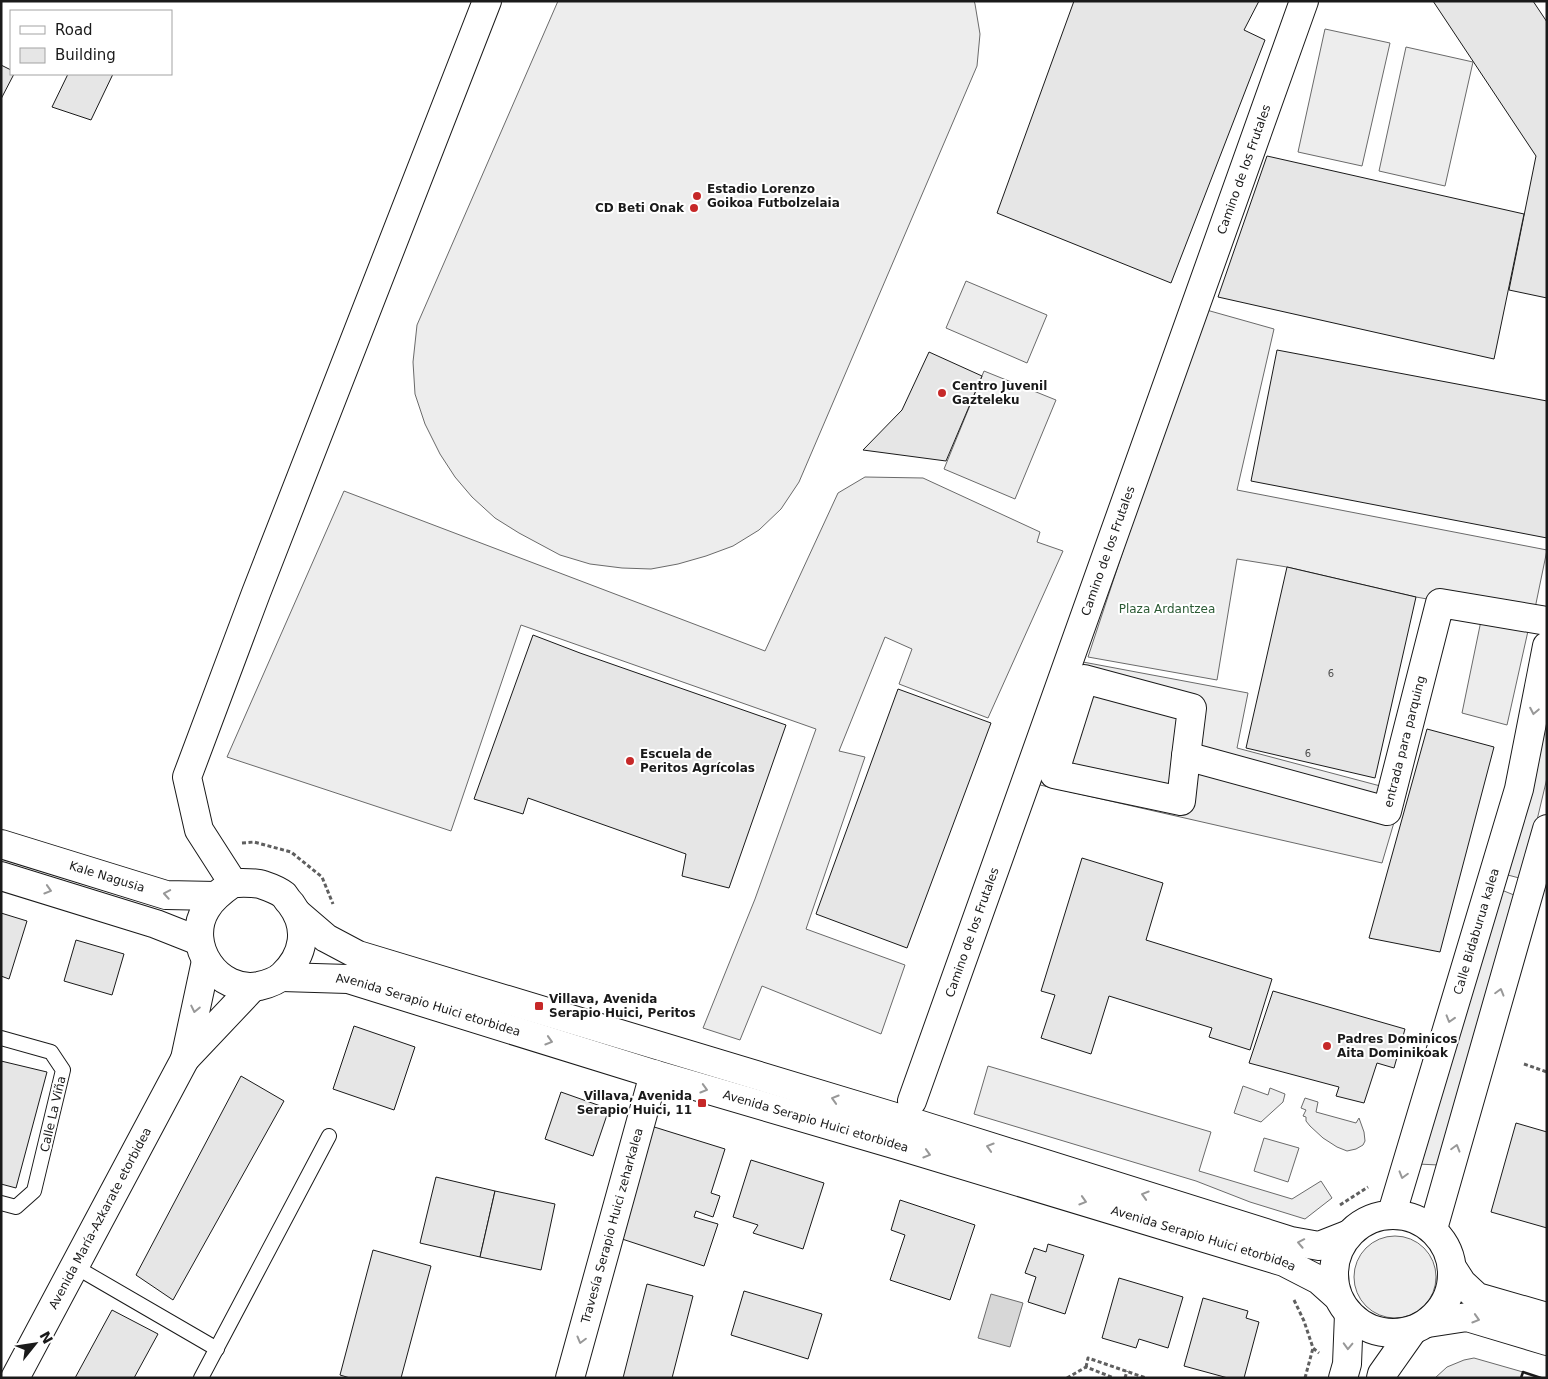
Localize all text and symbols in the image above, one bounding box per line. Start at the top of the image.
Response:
legend [10,10,172,75]
text: Road [55,21,93,39]
text: Building [55,46,116,64]
street label: Camino de los Frutales [1214,103,1274,236]
place label: Estadio Lorenzo Goikoa Futbolzelaia [707,182,840,210]
marker: Estadio Lorenzo Goikoa Futbolzelaia [691,190,703,202]
place label: CD Beti Onak [595,201,685,215]
marker: CD Beti Onak [688,202,700,214]
place label: Centro Juvenil Gazteleku [952,379,1047,407]
marker: Centro Juvenil Gazteleku [936,387,948,399]
street label: Camino de los Frutales [1078,484,1138,618]
park label: Plaza Ardantzea [1119,602,1215,616]
house number: 6 [1328,668,1334,679]
street label: entrada para parquing [1381,674,1428,809]
one-way arrow [1530,706,1540,715]
place label: Escuela de Peritos Agrícolas [640,747,755,775]
house number: 6 [1305,748,1311,759]
marker: Escuela de Peritos Agrícolas [624,755,636,767]
street label: Kale Nagusia [68,859,146,895]
street label: Camino de los Frutales [943,866,1002,999]
street label: Calle Bidaburua kalea [1451,866,1502,996]
one-way arrow [43,885,51,895]
one-way arrow [163,890,172,900]
street label: Avenida Serapio Huici etorbidea [335,972,522,1039]
one-way arrow [1495,988,1505,997]
place label: Villava, Avenida Serapio Huici, Peritos [549,992,696,1020]
marker: Villava, Avenida Serapio Huici, Peritos [533,1000,545,1012]
one-way arrow [191,1005,201,1013]
one-way arrow [1445,1014,1455,1023]
place label: Padres Dominicos Aita Dominikoak [1337,1032,1458,1060]
one-way arrow [544,1035,553,1045]
marker: Padres Dominicos Aita Dominikoak [1321,1040,1333,1052]
street label: Calle La Viña [37,1075,69,1153]
one-way arrow [700,1083,708,1093]
street label: Avenida Serapio Huici etorbidea [721,1088,910,1155]
place label: Villava, Avenida Serapio Huici, 11 [577,1089,692,1117]
one-way arrow [831,1095,839,1105]
marker: Villava, Avenida Serapio Huici, 11 [696,1097,708,1109]
street label: Avenida María-Azkarate etorbidea [46,1125,154,1311]
street label: Travesía Serapio Huici zeharkalea [578,1126,646,1326]
one-way arrow [987,1142,995,1152]
one-way arrow [1450,1145,1460,1153]
one-way arrow [923,1148,931,1158]
one-way arrow [1398,1170,1408,1178]
one-way arrow [1142,1191,1150,1201]
one-way arrow [1078,1196,1087,1206]
street label: Avenida Serapio Huici etorbidea [1109,1203,1298,1274]
one-way arrow [1296,1238,1305,1248]
one-way arrow [1471,1314,1479,1324]
north arrow [10,1319,60,1369]
text: N [36,1328,56,1347]
one-way arrow [576,1336,586,1344]
one-way arrow [1342,1343,1353,1351]

